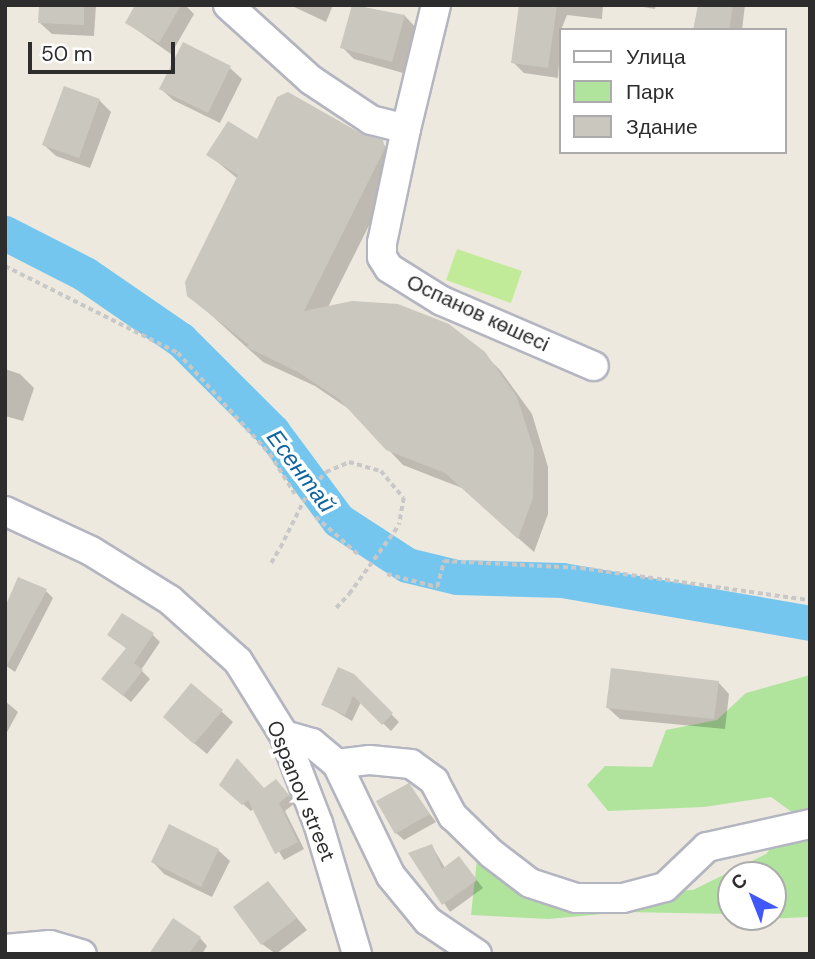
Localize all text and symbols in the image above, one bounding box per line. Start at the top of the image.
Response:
scale bar [32,28,178,72]
legend [560,28,787,154]
text: 50 m [41,40,92,68]
text: Улица [626,43,686,71]
text: Парк [626,78,674,106]
text: Здание [626,113,698,141]
street label: Оспанов көшесі [403,269,553,357]
water label: Есентай [261,424,341,518]
street label: Ospanov street [261,717,341,865]
north arrow [717,861,787,931]
text: С [725,868,752,895]

